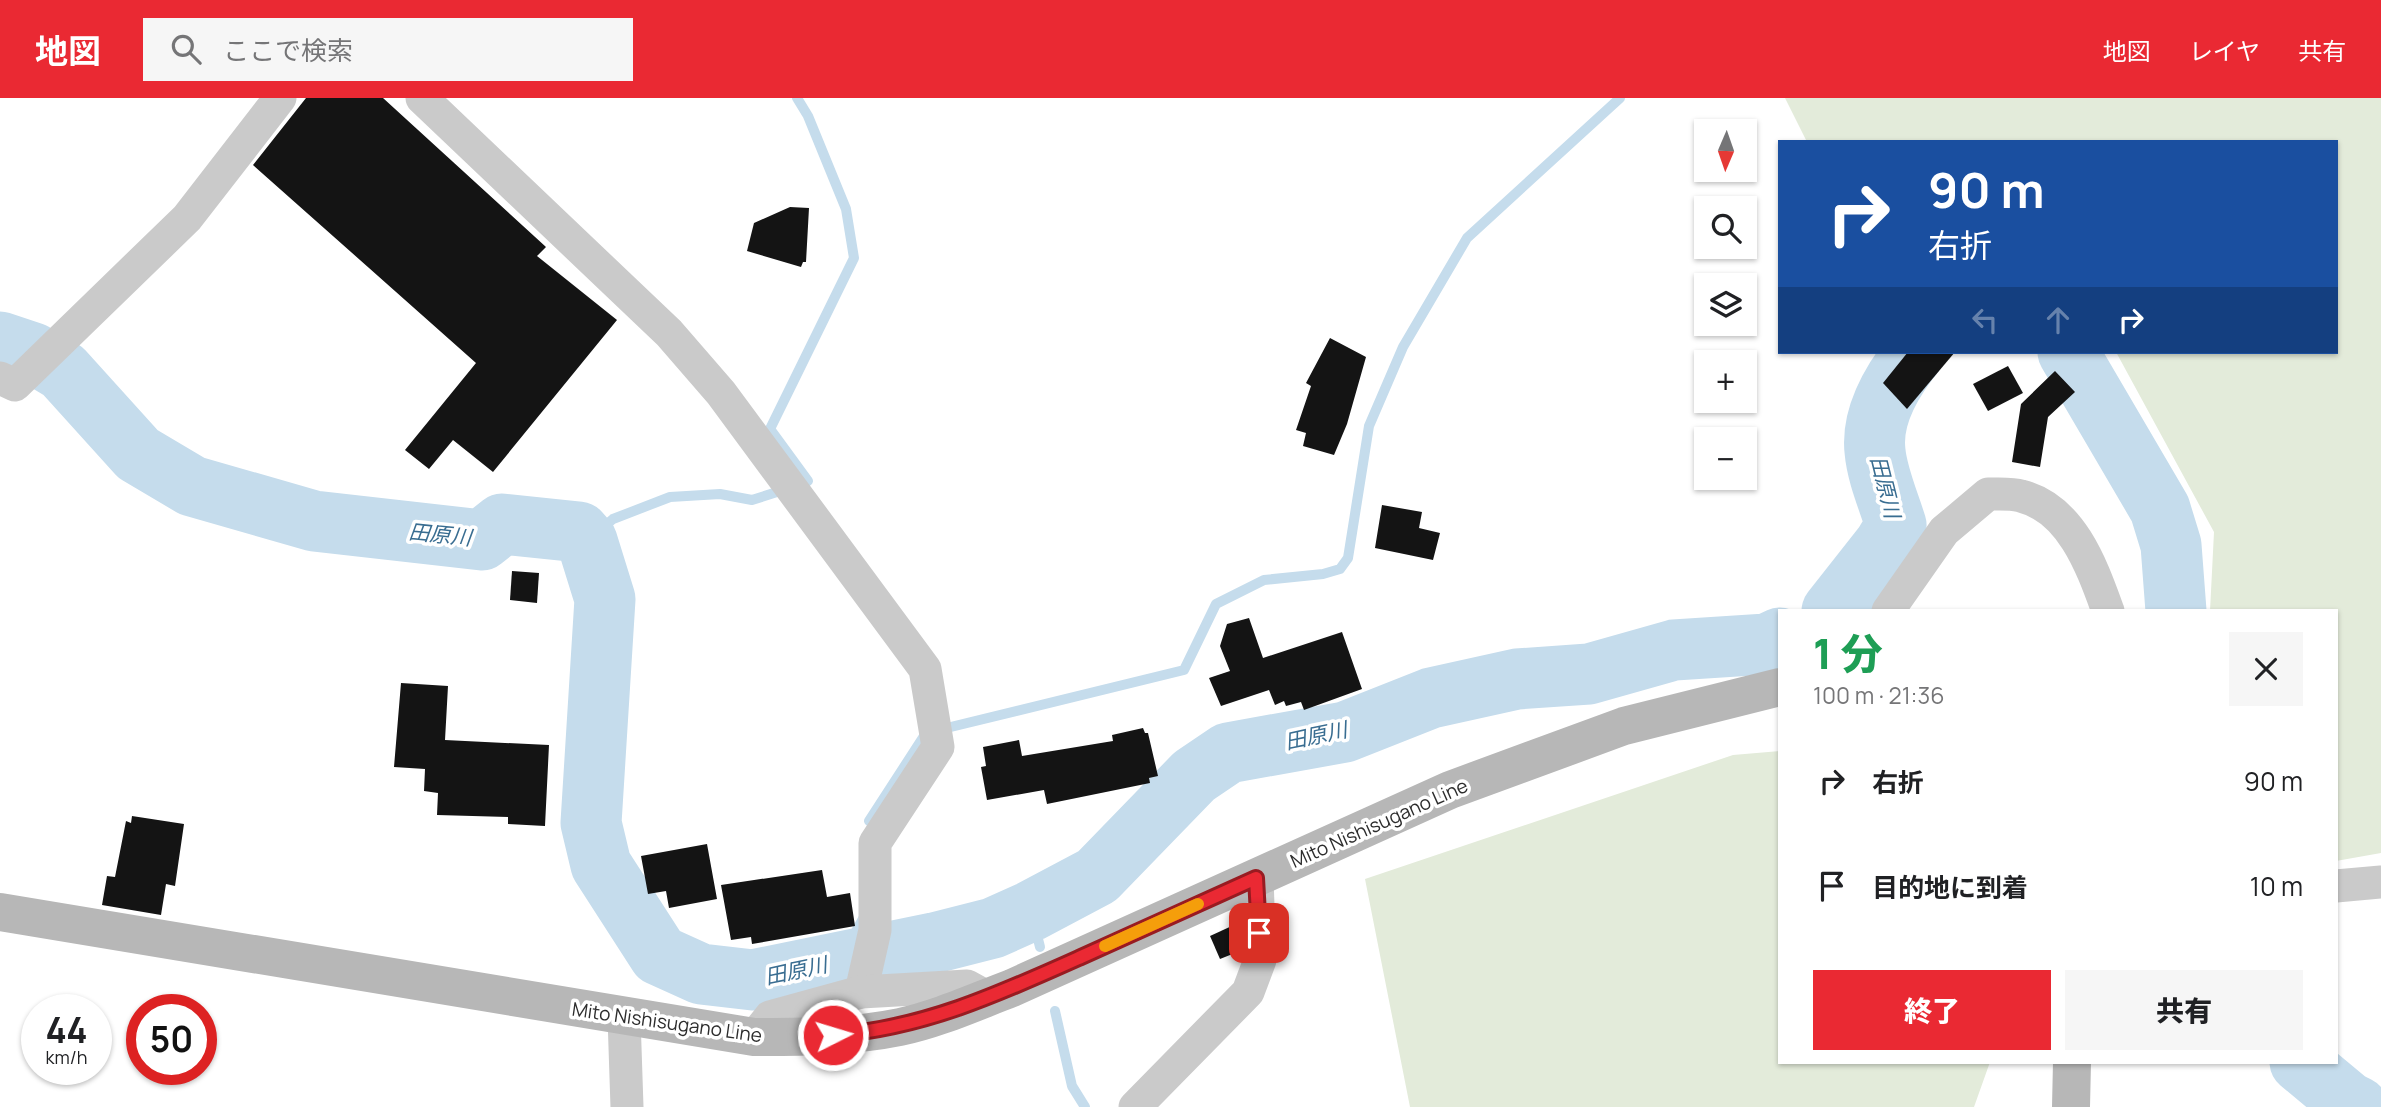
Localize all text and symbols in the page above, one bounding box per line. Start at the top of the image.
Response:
search box [143,18,633,81]
text: 地図 [35,28,101,73]
icon: search [167,30,205,68]
text: ここで検索 [223,32,353,68]
text: 地図 [2103,34,2151,67]
text: レイヤ [2189,34,2260,67]
text: 共有 [2298,34,2346,67]
north arrow [1694,119,1757,182]
map controls [1694,119,1757,490]
text: 90 m [1928,156,2045,223]
icon: right [1813,168,1904,259]
button: search [1694,196,1757,259]
text: 右折 [1928,223,1992,267]
button: layers [1694,273,1757,336]
icon: left [1966,301,2004,339]
icon: ahead [2039,301,2077,339]
icon: right [2112,301,2150,339]
button: + [1694,350,1757,413]
button: − [1694,427,1757,490]
water label: 田原川 [1865,453,1908,523]
water label: 田原川 [407,517,475,551]
text: 1 分 [1813,624,1882,682]
button: close [2229,632,2303,706]
text: 100 m · 21:36 [1813,679,1945,711]
water label: 田原川 [1282,714,1351,755]
icon: right [1813,762,1851,800]
text: 90 m [2244,763,2303,799]
text: 右折 [1872,764,1924,800]
street label: Mito Nishisugano Line [1286,772,1472,874]
icon: arrive [1813,867,1851,905]
text: 10 m [2250,868,2303,904]
text: 目的地に到着 [1872,869,2028,905]
pin [1229,903,1289,963]
icon: arrive [1240,914,1278,952]
water label: 田原川 [762,949,831,990]
button: 終了 [1813,970,2051,1050]
button: 共有 [2065,970,2303,1050]
speed limit sign: 50 [126,994,217,1085]
street label: Mito Nishisugano Line [570,996,764,1048]
position arrow [796,998,870,1072]
text: 44 [45,1006,88,1054]
text: km/h [46,1045,87,1069]

